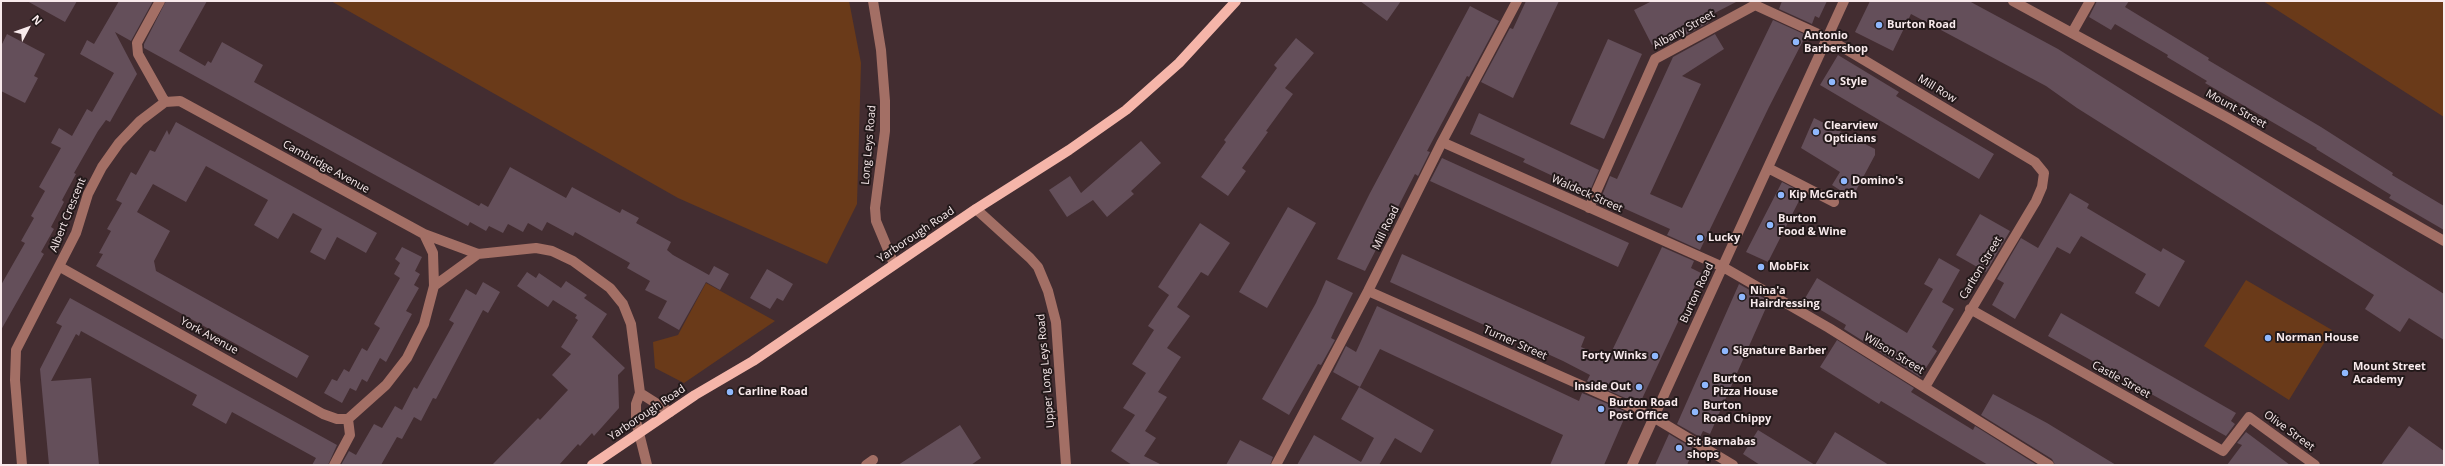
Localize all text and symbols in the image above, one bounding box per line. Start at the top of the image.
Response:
north arrow [8,8,48,48]
street label: Albany Street [1651,8,1717,52]
text: N [29,11,46,28]
place label: Burton Road [1887,18,1956,32]
marker: Burton Road [1874,20,1884,30]
place label: Antonio Barbershop [1804,29,1868,55]
marker: Antonio Barbershop [1791,37,1801,47]
street label: Mill Row [1915,72,1959,106]
place label: Style [1840,75,1867,89]
marker: Style [1827,77,1837,87]
street label: Mount Street [2203,87,2269,131]
street label: Long Leys Road [859,105,879,185]
place label: Clearview Opticians [1824,119,1878,145]
marker: Clearview Opticians [1811,127,1821,137]
street label: Cambridge Avenue [280,138,372,196]
street label: Waldeck Street [1549,172,1625,216]
place label: Domino's [1852,174,1904,188]
street label: Albert Crescent [47,176,89,254]
marker: Domino's [1839,176,1849,186]
place label: Kip McGrath [1789,188,1857,202]
marker: Kip McGrath [1776,190,1786,200]
street label: Yarborough Road [875,204,957,266]
street label: Mill Road [1370,204,1402,252]
place label: Burton Food & Wine [1778,212,1846,238]
marker: Burton Food & Wine [1765,220,1775,230]
place label: Lucky [1708,231,1740,245]
marker: Lucky [1695,233,1705,243]
street label: Carlton Street [1957,234,2005,302]
place label: MobFix [1769,260,1809,274]
street label: Burton Road [1677,261,1717,325]
marker: MobFix [1756,262,1766,272]
place label: Nina'a Hairdressing [1750,284,1820,310]
marker: Nina'a Hairdressing [1737,292,1747,302]
street label: Upper Long Leys Road [1034,313,1058,429]
street label: York Avenue [178,315,240,357]
street label: Turner Street [1481,323,1549,363]
street label: Wilson Street [1862,331,1926,377]
place label: Norman House [2276,331,2359,345]
marker: Norman House [2263,333,2273,343]
place label: Signature Barber [1733,344,1826,358]
marker: Signature Barber [1720,346,1730,356]
place label: Forty Winks [1582,349,1647,363]
marker: Forty Winks [1650,351,1660,361]
street label: Castle Street [2089,359,2153,401]
place label: Mount Street Academy [2353,360,2426,386]
marker: Mount Street Academy [2340,368,2350,378]
place label: Burton Pizza House [1713,372,1778,398]
place label: Inside Out [1574,380,1631,394]
marker: Burton Pizza House [1700,380,1710,390]
street label: Yarborough Road [606,382,688,444]
marker: Inside Out [1634,382,1644,392]
place label: Carline Road [738,385,808,399]
marker: Carline Road [725,387,735,397]
place label: Burton Road Post Office [1609,396,1678,422]
place label: Burton Road Chippy [1703,399,1771,425]
marker: Burton Road Post Office [1596,404,1606,414]
marker: Burton Road Chippy [1690,407,1700,417]
street label: Olive Street [2261,408,2317,454]
place label: S:t Barnabas shops [1687,435,1756,461]
marker: S:t Barnabas shops [1674,443,1684,453]

